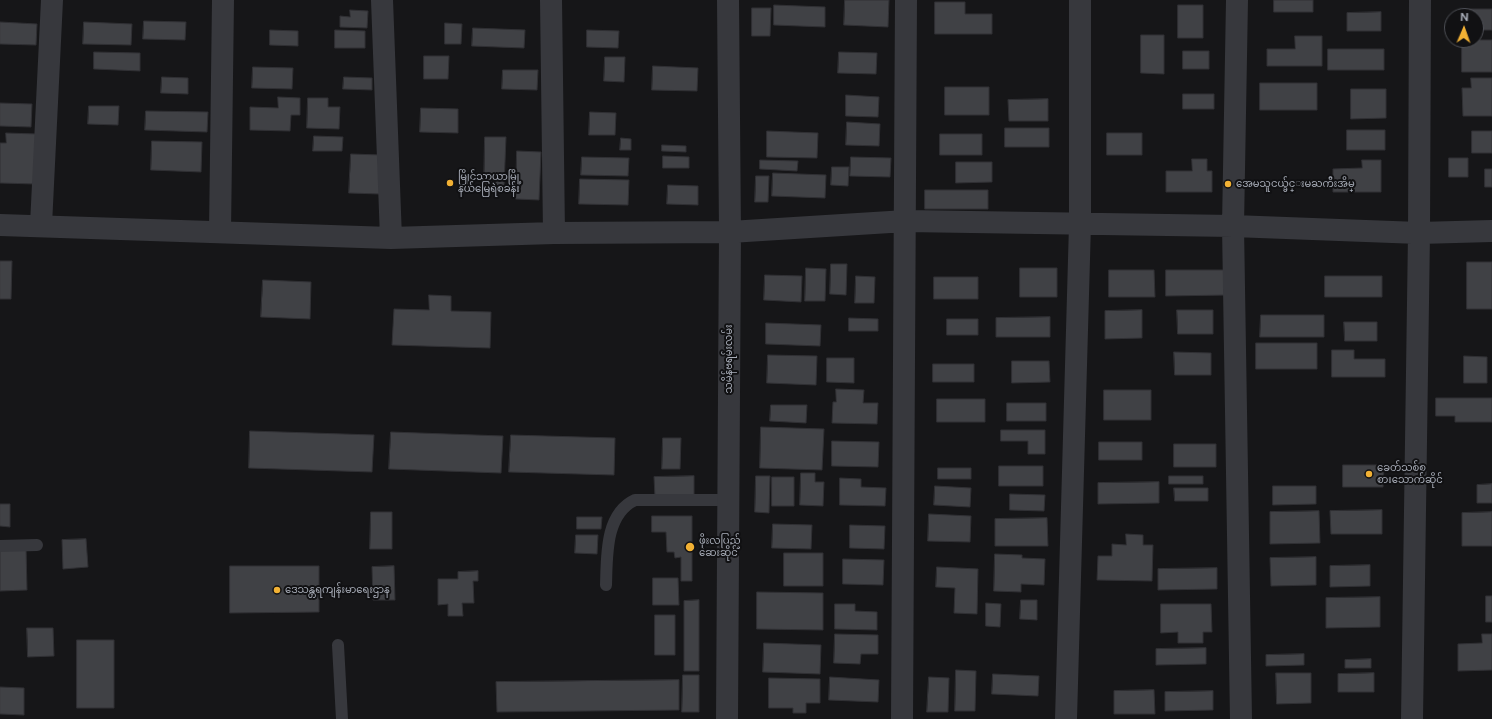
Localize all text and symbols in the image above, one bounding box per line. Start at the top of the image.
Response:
north arrow [1444,8,1484,48]
text: N [1460,11,1469,23]
place label: မြိုင်သာယာမြို့ နယ်မြေရဲစခန်း [458,171,522,194]
marker: မြိုင်သာယာမြို့ နယ်မြေရဲစခန်း [445,178,455,188]
place label: အေမသူငယ္ခ်င္းမႀကီးအိမ္ [1236,178,1355,190]
marker: အေမသူငယ္ခ်င္းမႀကီးအိမ္ [1223,179,1233,189]
street label: သမိန်ဗရမ်းလမ်း [723,324,735,394]
place label: ခေတ်သစ်စ စားသောက်ဆိုင် [1377,462,1443,486]
marker: ခေတ်သစ်စ စားသောက်ဆိုင် [1364,469,1374,479]
place label: ဖိုးလပြည့် ဆေးဆိုင် [699,535,741,558]
marker: ဖိုးလပြည့် ဆေးဆိုင် [684,541,696,553]
place label: ဒေသန္တရကျန်းမာရေးဌာန [285,584,390,596]
marker: ဒေသန္တရကျန်းမာရေးဌာန [272,585,282,595]

